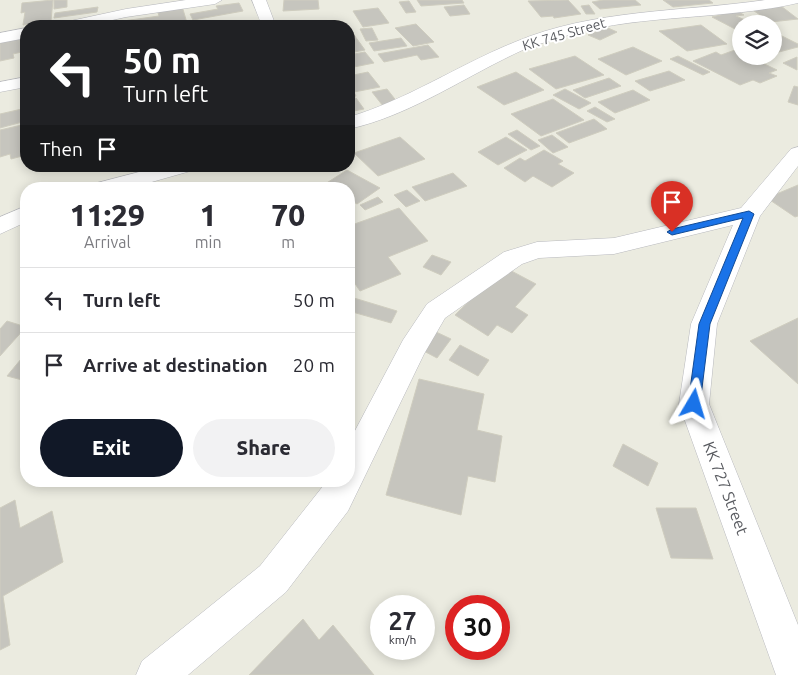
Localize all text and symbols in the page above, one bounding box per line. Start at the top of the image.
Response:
street label: KK 745 Street [520,14,608,54]
map controls [732,15,782,65]
button: layers [732,15,782,65]
icon: left [40,40,105,105]
text: 50 m [123,40,201,80]
text: Turn left [123,81,208,106]
icon: arrive [93,135,121,163]
text: Then [40,138,83,160]
pin [651,181,693,232]
icon: arrive [658,188,686,216]
text: 11:29 [70,198,145,232]
text: 1 [200,198,217,232]
text: 70 [271,198,305,232]
text: Arrival [84,233,131,251]
text: min [195,233,222,251]
text: m [281,233,295,251]
icon: left [40,286,68,314]
text: Turn left [83,289,161,311]
text: 50 m [293,289,335,311]
icon: arrive [40,351,68,379]
text: Arrive at destination [83,354,268,376]
text: 20 m [293,354,335,376]
position arrow [667,377,719,429]
button: Exit [40,419,183,477]
button: Share [193,419,335,477]
street label: KK 727 Street [700,439,752,538]
speed limit sign: 30 [445,595,510,660]
text: 27 [388,607,417,635]
text: km/h [389,633,416,646]

